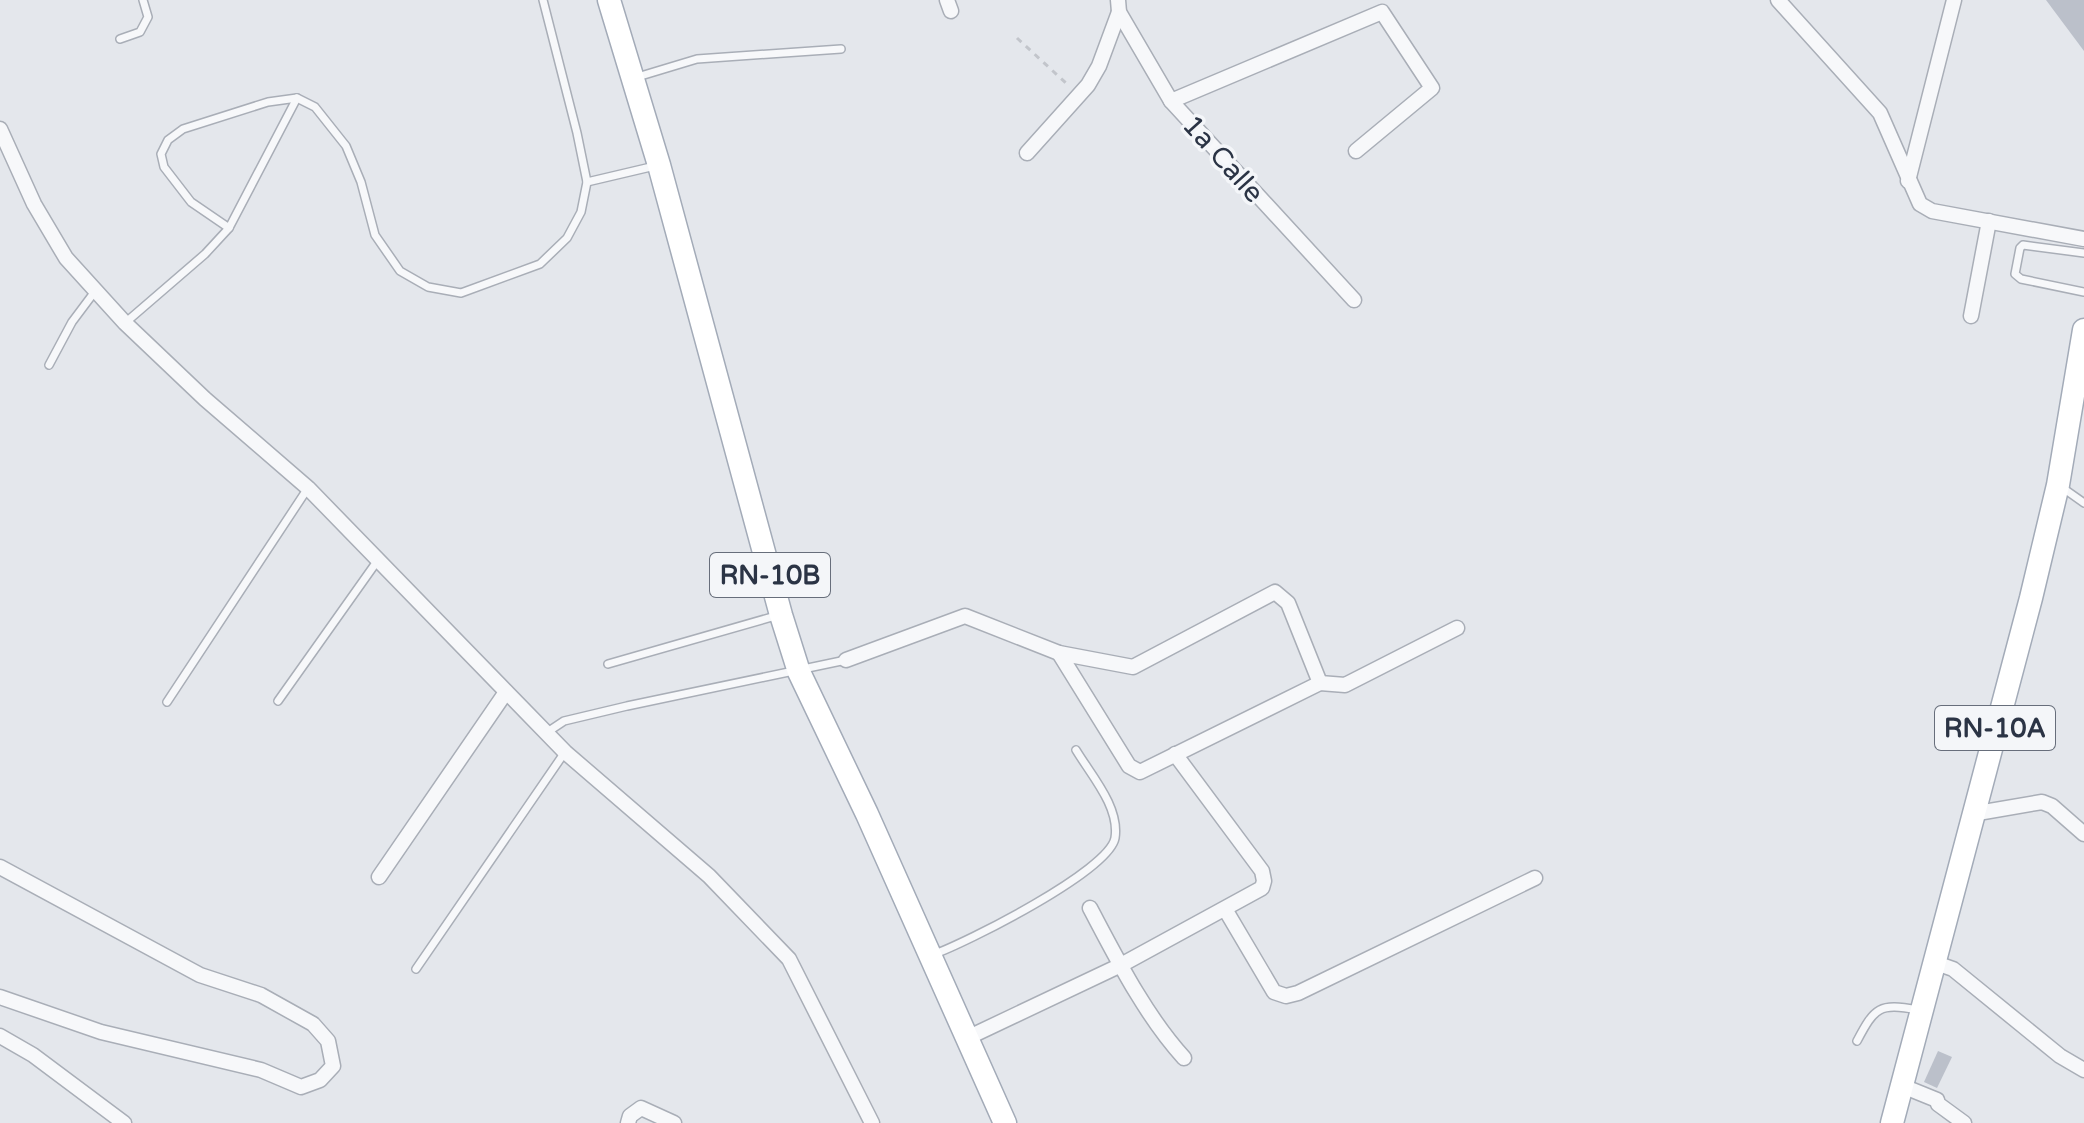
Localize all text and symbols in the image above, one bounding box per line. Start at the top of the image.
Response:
street label: 1a Calle [1175,108,1271,210]
road number: RN-10B [710,553,830,597]
road number: RN-10A [1935,706,2055,750]

